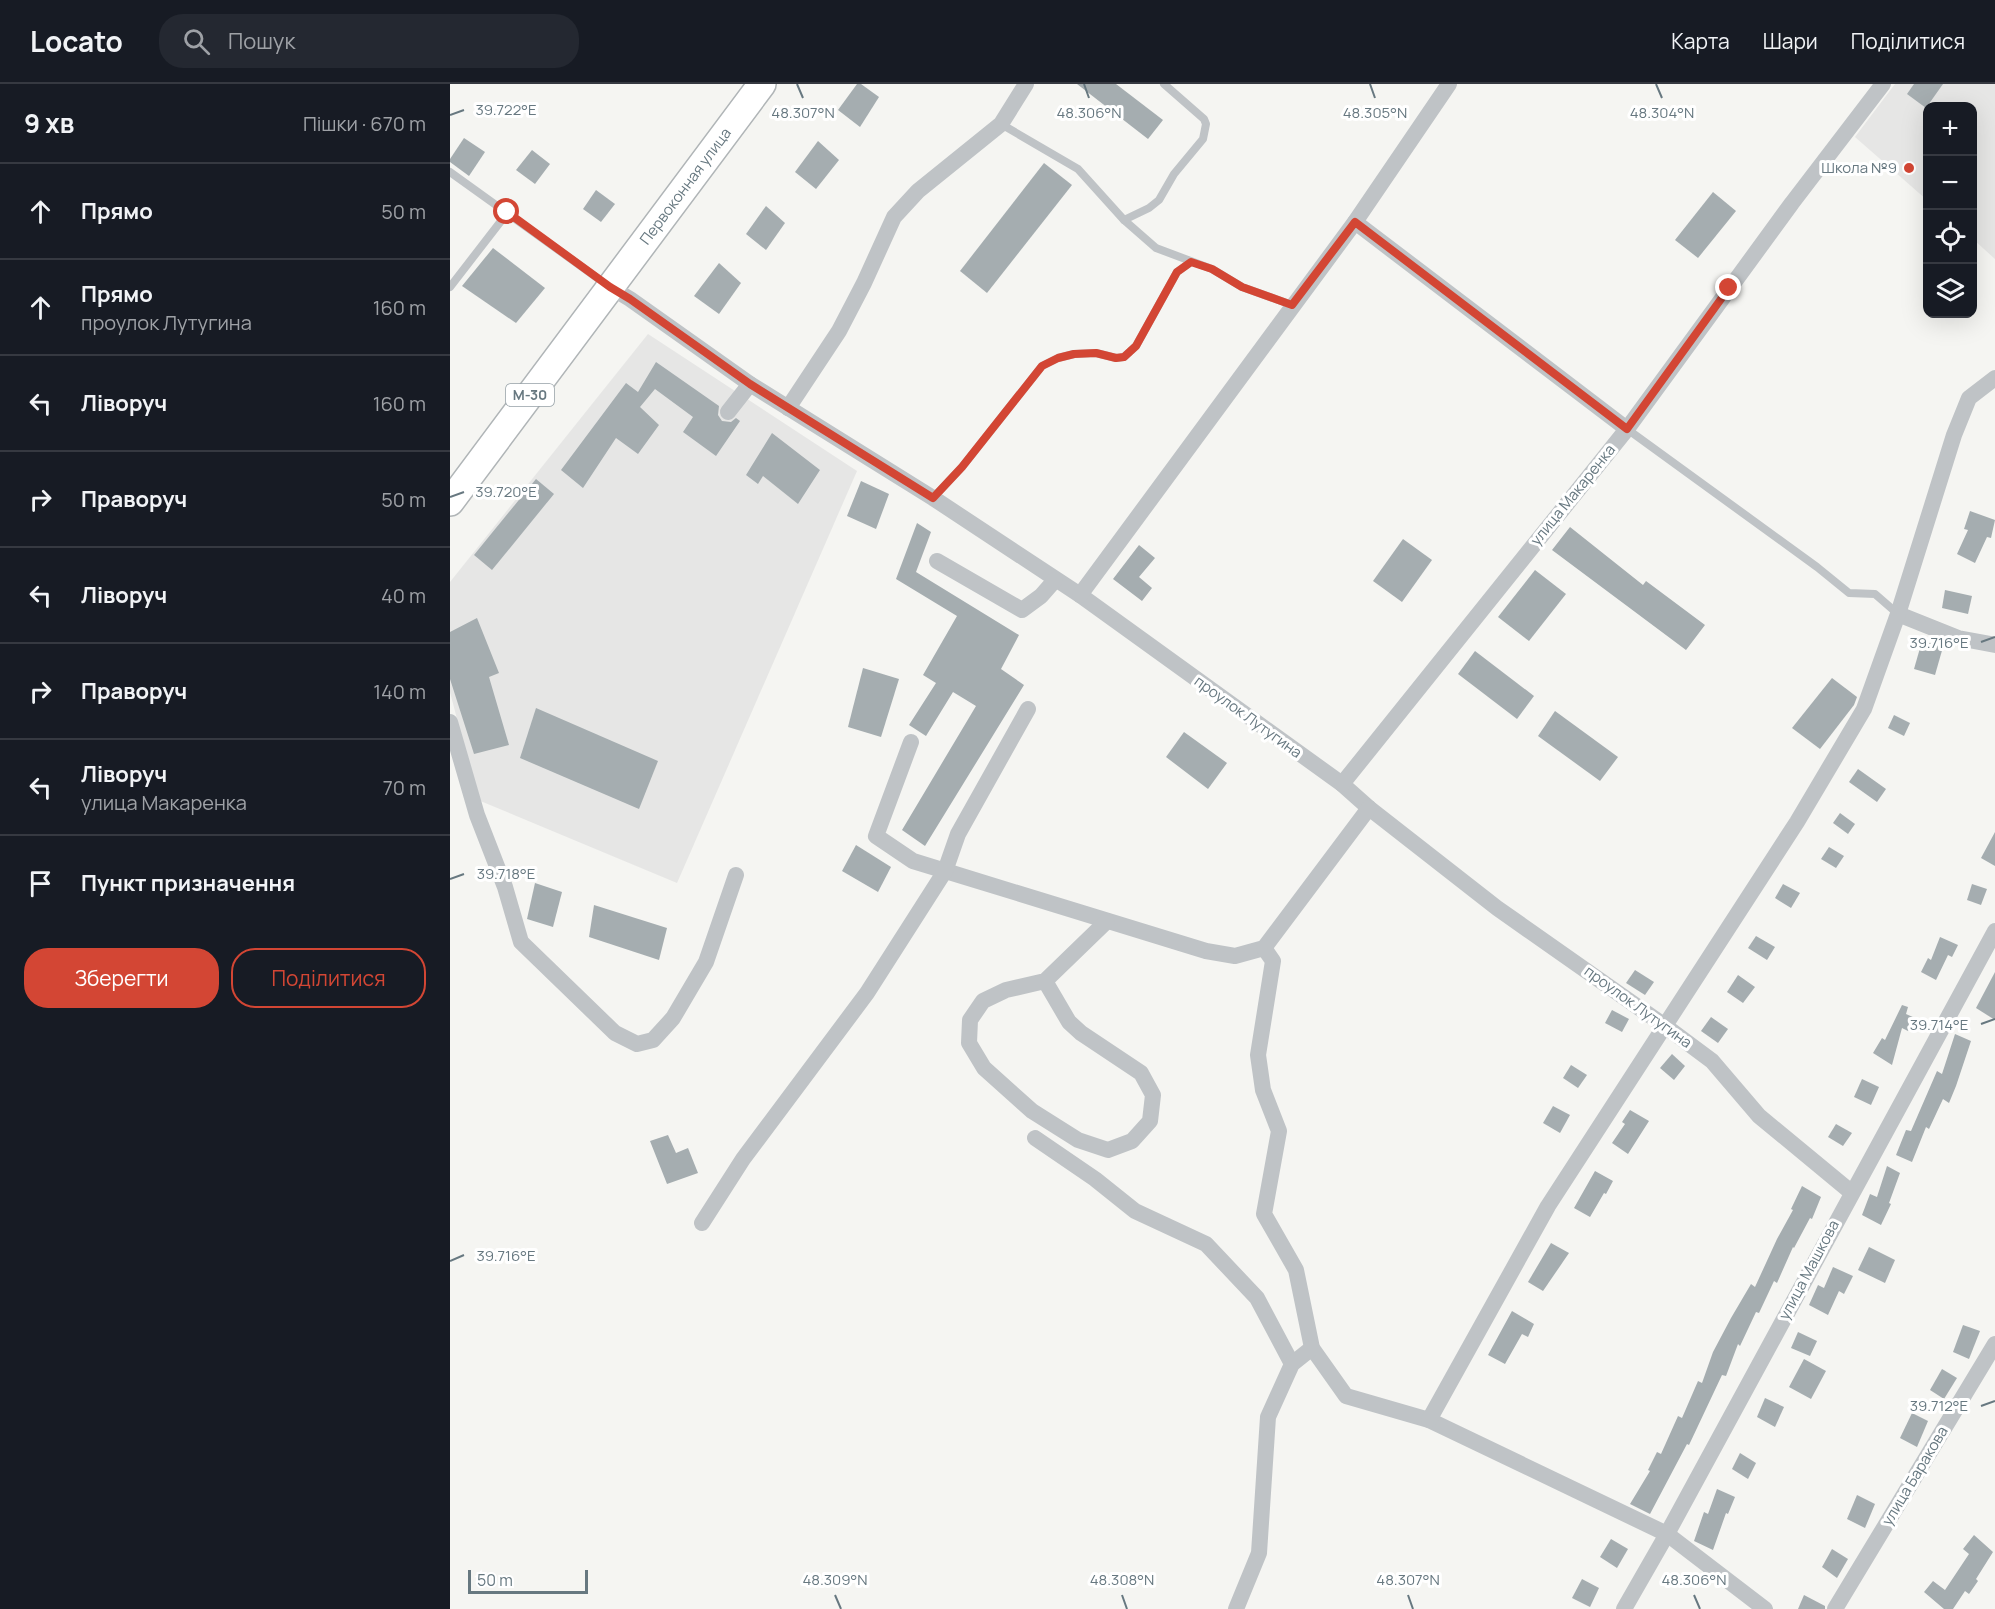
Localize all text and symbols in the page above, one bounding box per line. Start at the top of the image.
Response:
search box [159,14,579,68]
text: Locato [30,22,123,60]
icon: search [180,25,213,58]
text: Пошук [228,26,295,56]
text: Карта [1671,27,1730,55]
text: Шари [1763,27,1818,55]
text: Поділитися [1851,27,1965,55]
text: 39.722°E [475,99,537,120]
text: 48.307°N [771,102,835,123]
text: 48.306°N [1056,102,1122,123]
text: 48.305°N [1343,102,1407,123]
text: 48.304°N [1630,102,1694,123]
map controls [1923,102,1977,318]
button: + [1923,102,1977,156]
text: 9 хв [24,105,74,141]
text: Пішки · 670 m [303,110,426,137]
street label: Первоконная улица [635,123,736,249]
button: − [1923,156,1977,210]
place label: Школа №9 [1821,157,1897,178]
marker: Школа №9 [1902,161,1916,175]
icon: ahead [24,195,57,228]
text: Прямо [81,196,153,226]
text: 50 m [381,198,426,225]
route start [493,198,519,224]
button: locate [1923,210,1977,264]
button: layers [1923,264,1977,318]
route end [1715,274,1741,300]
text: Прямо [81,279,153,309]
icon: ahead [24,291,57,324]
text: 160 m [373,294,426,321]
text: проулок Лутугина [81,309,252,336]
road number: М-30 [506,384,554,406]
icon: left [24,387,57,420]
text: Ліворуч [81,388,167,418]
text: 160 m [373,390,426,417]
street label: улица Макаренка [1525,440,1620,550]
text: 39.720°E [475,481,537,502]
icon: right [24,483,57,516]
text: Праворуч [81,484,187,514]
text: 50 m [381,486,426,513]
icon: left [24,579,57,612]
text: Ліворуч [81,580,167,610]
text: 40 m [381,582,426,609]
text: 39.716°E [1909,632,1969,653]
street label: проулок Лутугина [1190,670,1306,763]
icon: right [24,675,57,708]
text: Праворуч [81,676,187,706]
text: 140 m [373,678,426,705]
text: Ліворуч [81,759,167,789]
icon: left [24,771,57,804]
text: 70 m [383,774,426,801]
text: улица Макаренка [81,789,247,816]
text: 39.718°E [477,863,535,884]
icon: arrive [24,867,57,900]
text: Пункт призначення [81,868,295,898]
button: Зберегти [24,948,219,1008]
button: Поділитися [231,948,426,1008]
street label: проулок Лутугина [1580,960,1696,1053]
text: 39.714°E [1910,1014,1968,1035]
street label: улица Машкова [1773,1216,1844,1323]
text: 39.716°E [476,1245,536,1266]
text: 39.712°E [1910,1395,1968,1416]
street label: улица Баракова [1877,1422,1953,1529]
scale bar [468,1567,588,1594]
text: 50 m [477,1569,513,1591]
text: 48.309°N [802,1569,868,1590]
text: 48.308°N [1090,1569,1154,1590]
text: 48.307°N [1376,1569,1440,1590]
text: 48.306°N [1661,1569,1727,1590]

